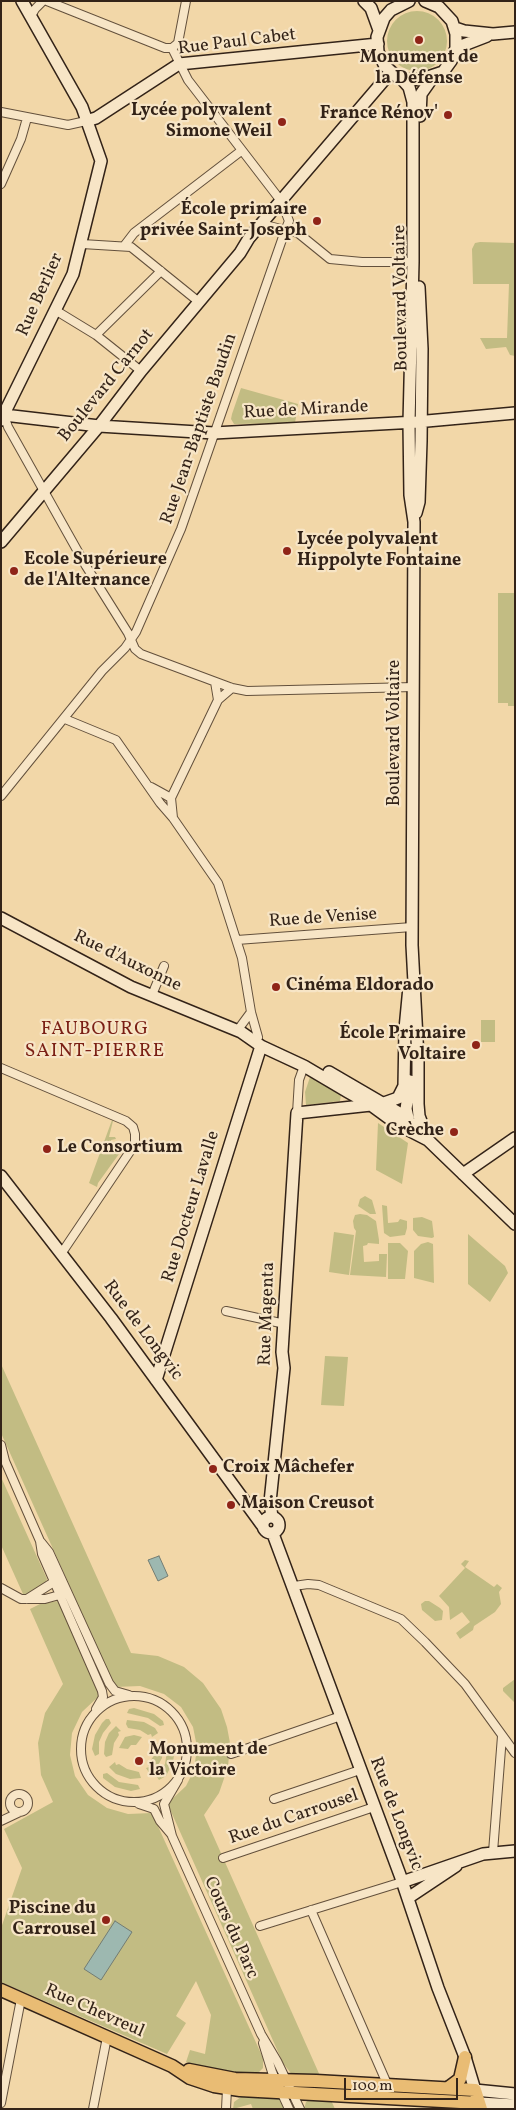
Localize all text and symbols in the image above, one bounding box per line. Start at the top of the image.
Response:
street label: Rue Paul Cabet [177,25,297,61]
marker: Monument de la Défense [413,34,425,46]
place label: Monument de la Défense [360,48,478,90]
place label: Lycée polyvalent Simone Weil [131,101,272,144]
place label: France Rénov' [320,104,438,126]
marker: France Rénov' [442,109,454,121]
marker: Lycée polyvalent Simone Weil [276,116,288,128]
place label: École primaire privée Saint-Joseph [140,200,307,242]
marker: École primaire privée Saint-Joseph [311,215,323,227]
street label: Boulevard Voltaire [390,225,414,371]
street label: Rue Berlier [13,250,69,340]
street label: Boulevard Carnot [55,325,159,447]
street label: Rue Jean-Baptiste Baudin [157,331,243,527]
street label: Rue de Mirande [243,397,369,425]
place label: Lycée polyvalent Hippolyte Fontaine [297,530,461,572]
marker: Lycée polyvalent Hippolyte Fontaine [281,545,293,557]
place label: Ecole Supérieure de l'Alternance [24,550,167,592]
marker: Ecole Supérieure de l'Alternance [8,565,20,577]
street label: Boulevard Voltaire [385,660,407,806]
street label: Rue de Venise [268,904,378,934]
street label: Rue d'Auxonne [69,927,185,997]
place label: Cinéma Eldorado [286,976,434,998]
marker: Cinéma Eldorado [270,981,282,993]
district label: FAUBOURG SAINT-PIERRE [23,1020,167,1064]
place label: École Primaire Voltaire [339,1024,466,1066]
marker: École Primaire Voltaire [470,1039,482,1051]
place label: Crèche [386,1121,444,1143]
marker: Crèche [448,1126,460,1138]
street label: Rue Docteur Lavalle [159,1128,225,1286]
place label: Le Consortium [57,1138,183,1160]
marker: Le Consortium [41,1143,53,1155]
street label: Rue Magenta [255,1262,281,1366]
street label: Rue de Longvic [97,1277,187,1385]
place label: Croix Mâchefer [223,1458,354,1480]
marker: Croix Mâchefer [207,1463,219,1475]
place label: Maison Creusot [241,1494,374,1516]
marker: Maison Creusot [225,1499,237,1511]
place label: Monument de la Victoire [149,1740,267,1782]
street label: Rue de Longvic [364,1754,426,1874]
marker: Monument de la Victoire [133,1755,145,1767]
street label: Rue du Carrousel [226,1786,362,1850]
street label: Cours du Parc [198,1874,262,1982]
place label: Piscine du Carrousel [9,1899,96,1942]
marker: Piscine du Carrousel [100,1914,112,1926]
street label: Rue Chevreul [41,1980,147,2044]
scale bar [346,2068,460,2100]
text: 100 m [352,2076,392,2097]

